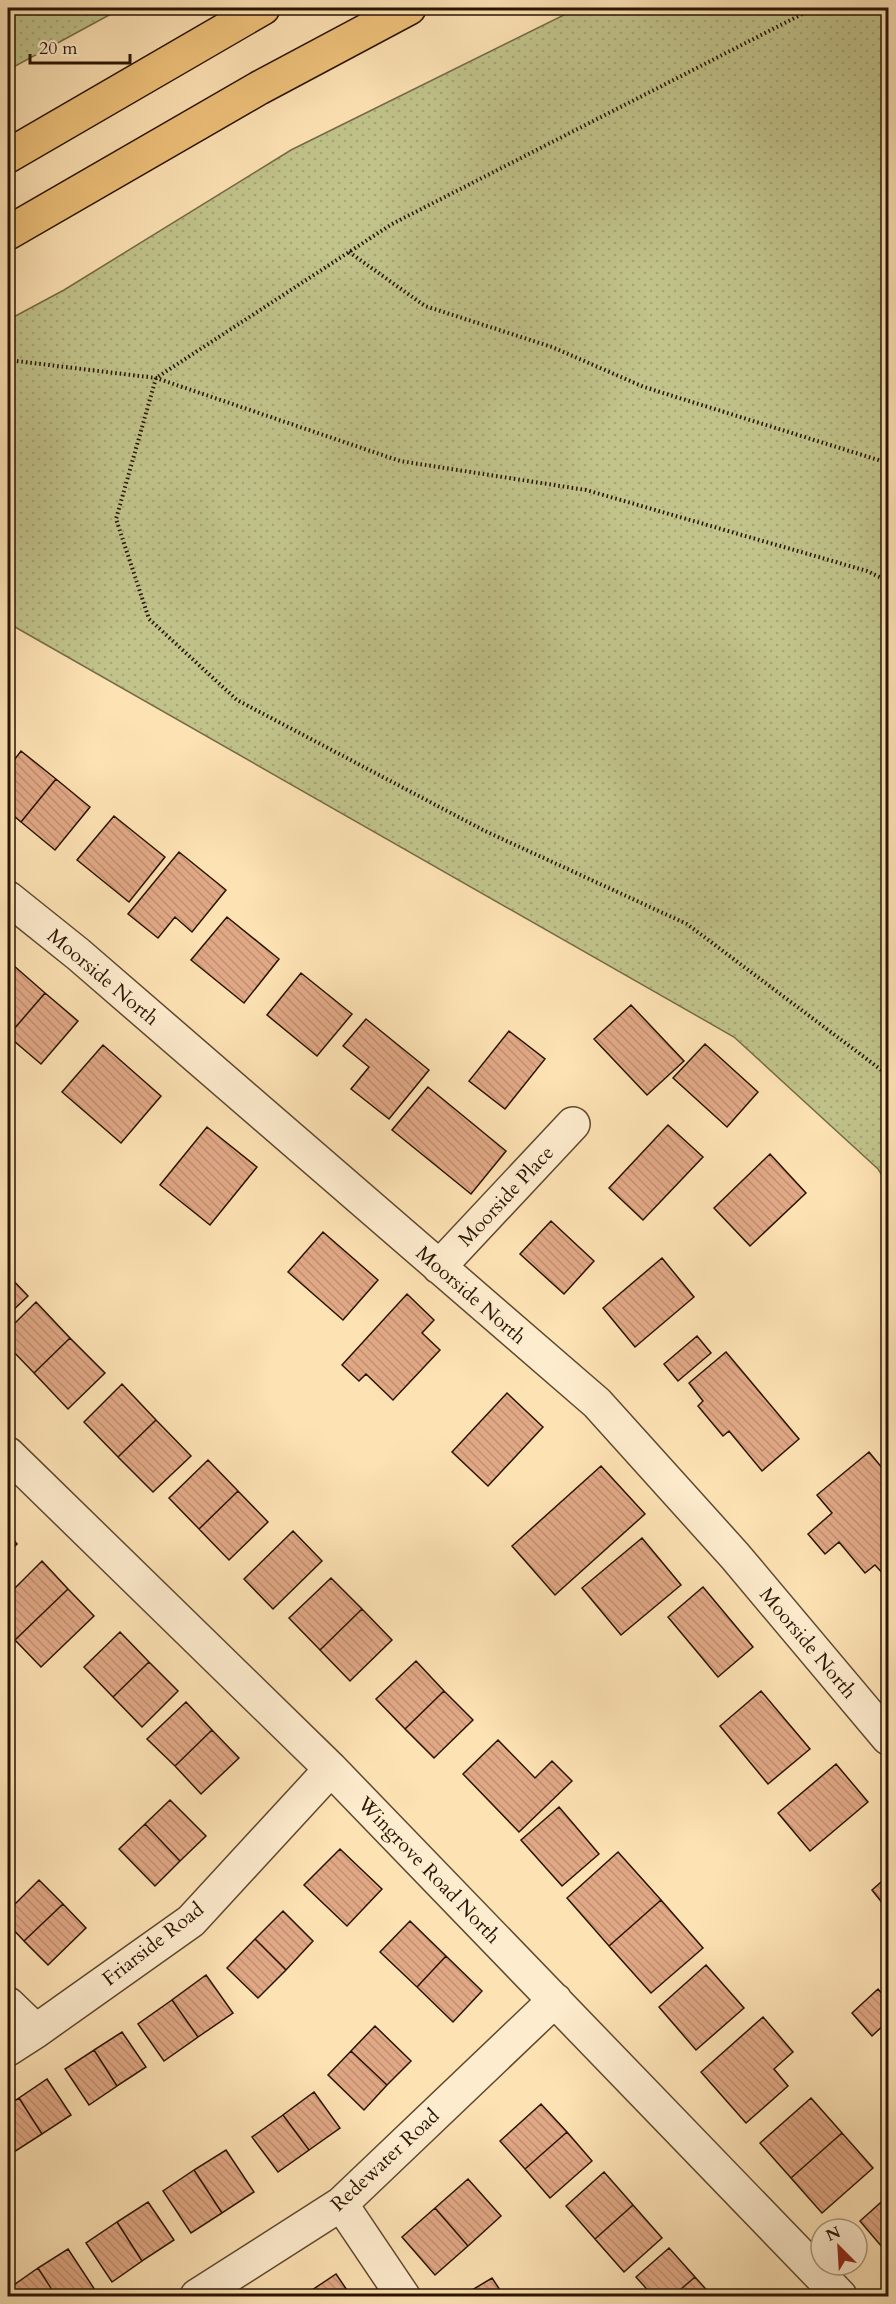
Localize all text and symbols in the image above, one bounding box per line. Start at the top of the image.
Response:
scale bar [30,27,130,65]
text: 20 m [39,36,78,61]
street label: Moorside North [42,922,164,1032]
street label: Moorside Place [452,1140,560,1252]
street label: Moorside North [410,1240,532,1350]
street label: Moorside North [753,1582,863,1704]
street label: Wingrove Road North [351,1790,506,1949]
street label: Friarside Road [97,1896,210,1992]
street label: Redewater Road [325,2102,445,2217]
north arrow [809,2217,869,2277]
text: N [822,2221,844,2247]

